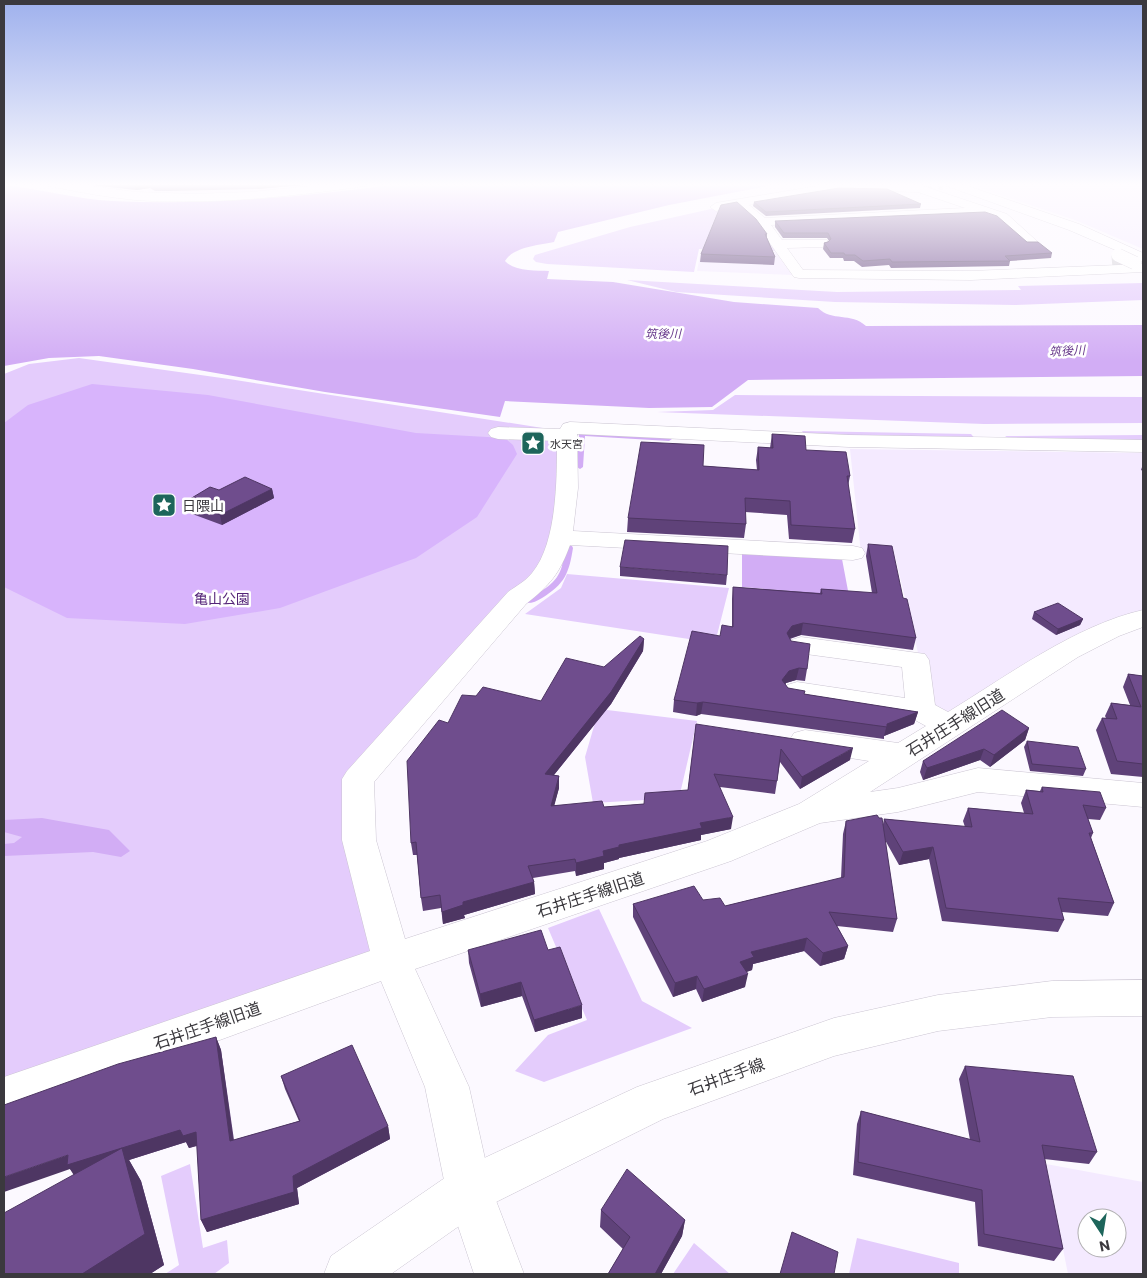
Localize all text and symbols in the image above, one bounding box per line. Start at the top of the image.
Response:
water label: 筑後川 [645,326,683,340]
water label: 筑後川 [1049,342,1087,358]
place icon: 水天宮 [520,430,546,456]
place label: 水天宮 [550,437,583,450]
place icon: 日隈山 [151,492,177,518]
place label: 日隈山 [182,497,224,514]
park label: 亀山公園 [194,590,250,607]
street label: 石井庄手線旧道 [902,684,1008,760]
street label: 石井庄手線旧道 [534,868,646,920]
street label: 石井庄手線旧道 [151,998,263,1052]
street label: 石井庄手線 [685,1053,767,1099]
north arrow [1077,1208,1127,1258]
text: N [1098,1237,1112,1256]

